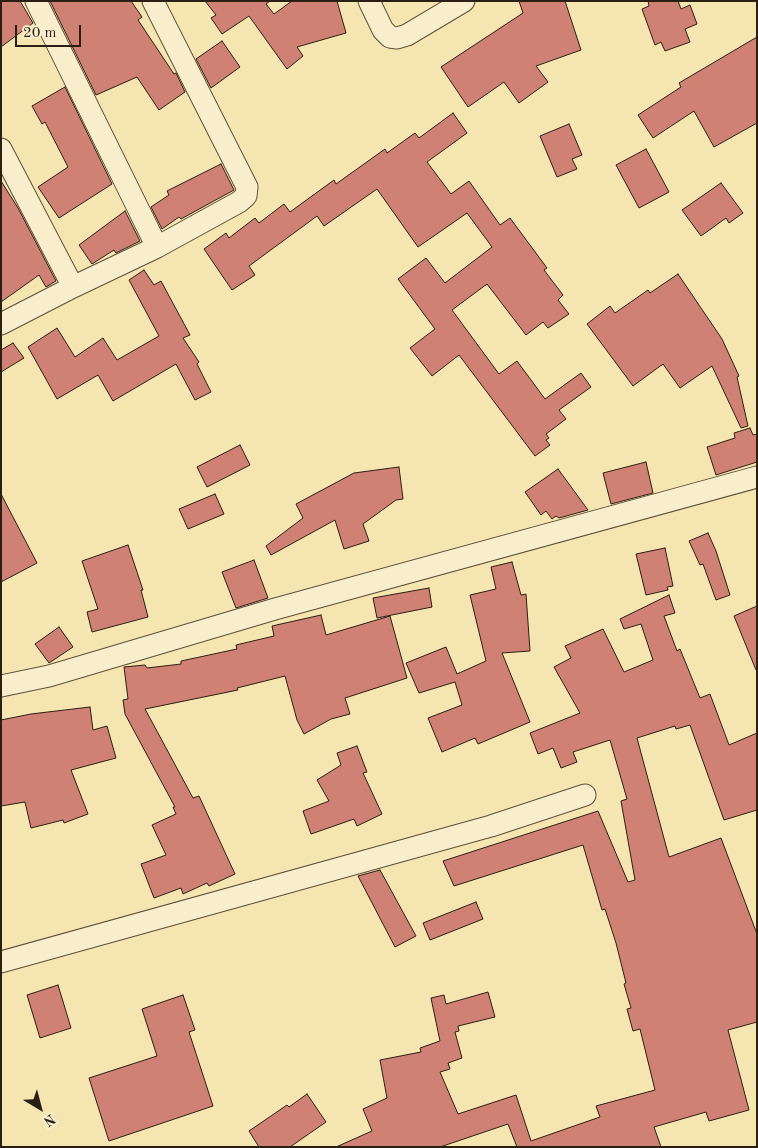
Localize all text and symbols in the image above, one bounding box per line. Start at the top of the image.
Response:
scale bar [18,15,84,47]
text: 20 m [23,26,57,41]
north arrow [15,1083,65,1133]
text: N [41,1111,58,1129]

